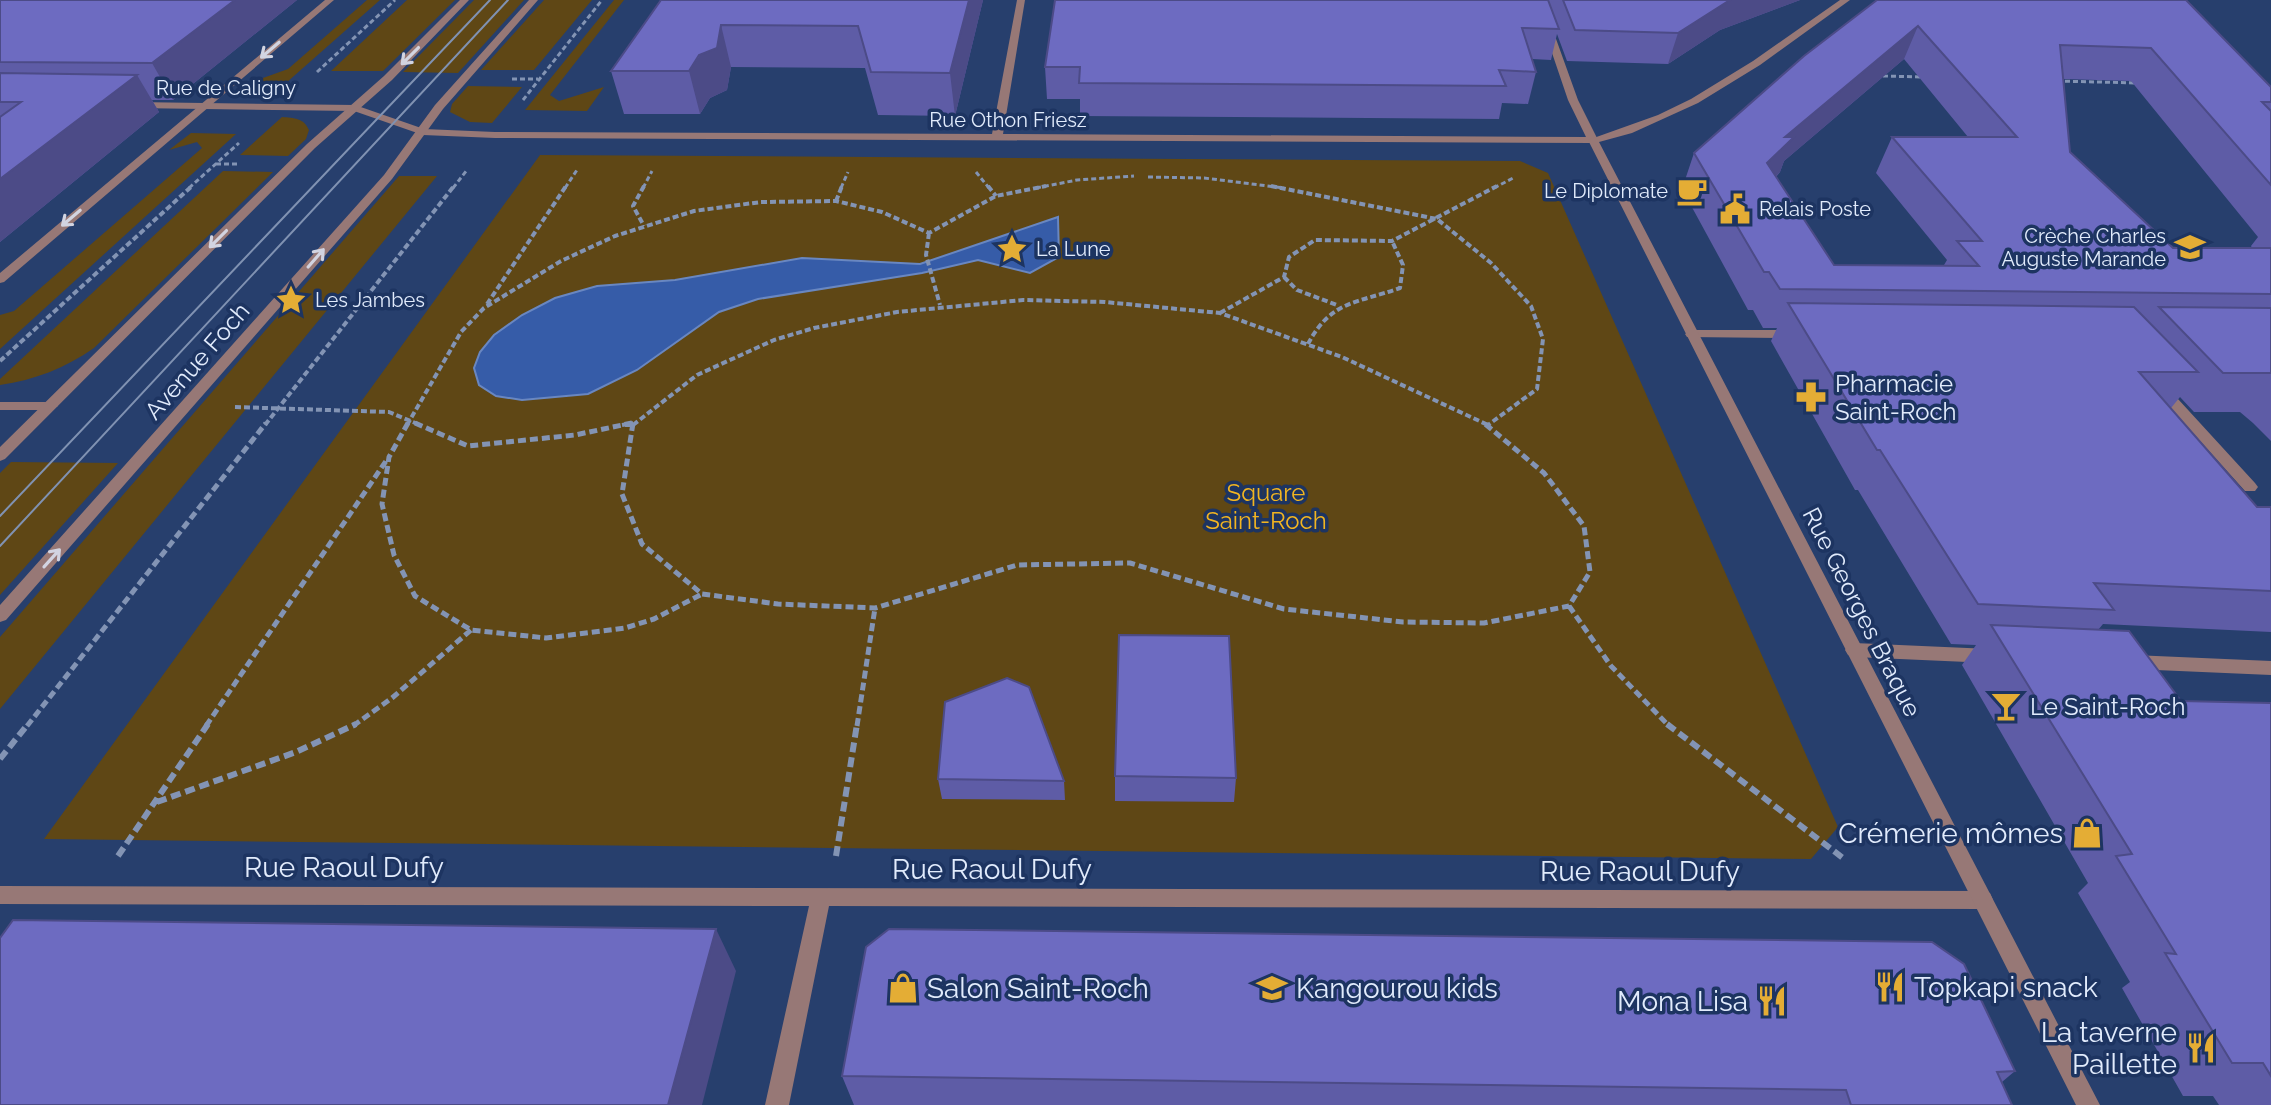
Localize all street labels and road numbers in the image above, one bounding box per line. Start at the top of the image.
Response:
street label: Rue de Caligny [156,76,296,100]
street label: Rue Othon Friesz [929,108,1087,132]
street label: Avenue Foch [138,297,256,425]
street label: Rue Georges Braque [1797,503,1927,721]
street label: Rue Raoul Dufy [244,851,444,884]
street label: Rue Raoul Dufy [892,853,1092,886]
street label: Rue Raoul Dufy [1540,855,1740,888]

